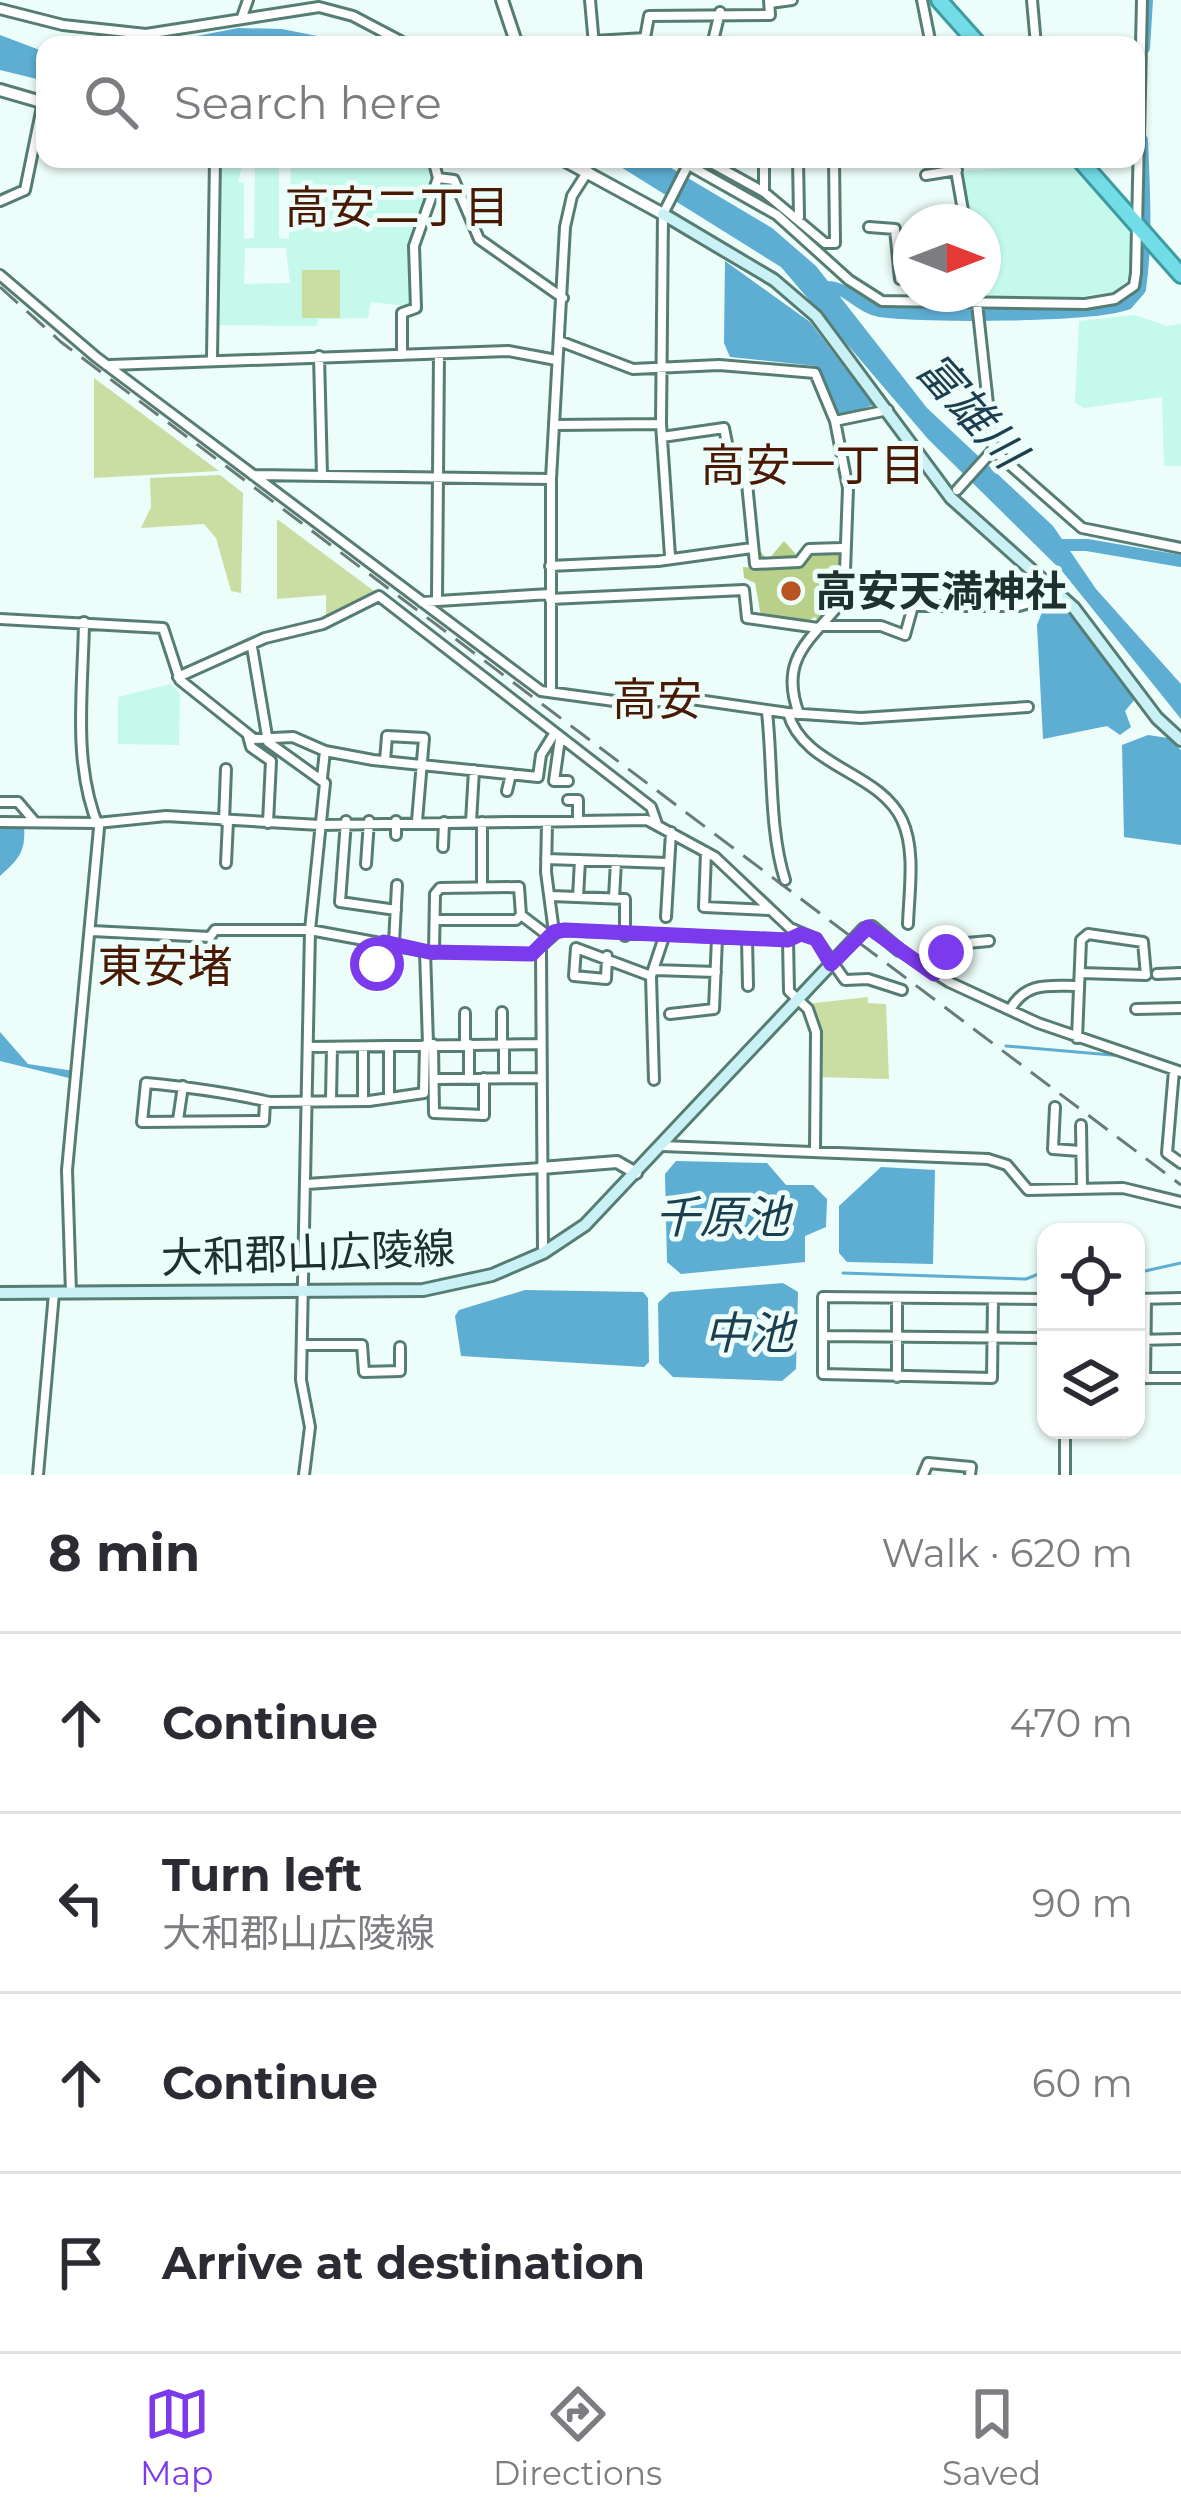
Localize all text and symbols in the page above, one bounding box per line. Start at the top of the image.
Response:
search box [36,36,1145,168]
icon: search [78,69,144,135]
text: Search here [174,75,442,130]
district label: 高安二丁目 [284,179,510,234]
north arrow [893,204,1001,312]
water label: 富雄川 [906,341,1040,481]
district label: 高安一丁目 [700,437,926,492]
place label: 高安天満神社 [815,565,1067,617]
marker: 高安天満神社 [778,578,804,604]
district label: 高安 [612,671,702,726]
route end [919,925,973,979]
route start [350,937,404,991]
district label: 東安堵 [97,938,233,993]
water label: 千原池 [654,1189,793,1244]
street label: 大和郡山広陵線 [160,1222,456,1284]
map controls [1037,1223,1145,1439]
button: locate [1037,1223,1145,1331]
water label: 中池 [704,1305,798,1360]
button: layers [1037,1331,1145,1439]
text: 8 min [48,1522,200,1584]
text: Walk · 620 m [881,1529,1133,1577]
icon: ahead [48,1690,114,1756]
text: Continue [162,1695,378,1750]
text: 470 m [1010,1699,1133,1747]
text: Turn left [162,1847,362,1902]
icon: left [48,1870,114,1936]
text: 90 m [1032,1879,1133,1927]
text: 大和郡山広陵線 [162,1909,435,1957]
icon: ahead [48,2050,114,2116]
text: Continue [162,2055,378,2110]
text: 60 m [1032,2059,1133,2107]
icon: arrive [48,2230,114,2296]
text: Arrive at destination [162,2235,645,2290]
tab: Map [140,2381,213,2493]
tab: Directions [493,2381,662,2493]
tab: Saved [942,2381,1041,2493]

